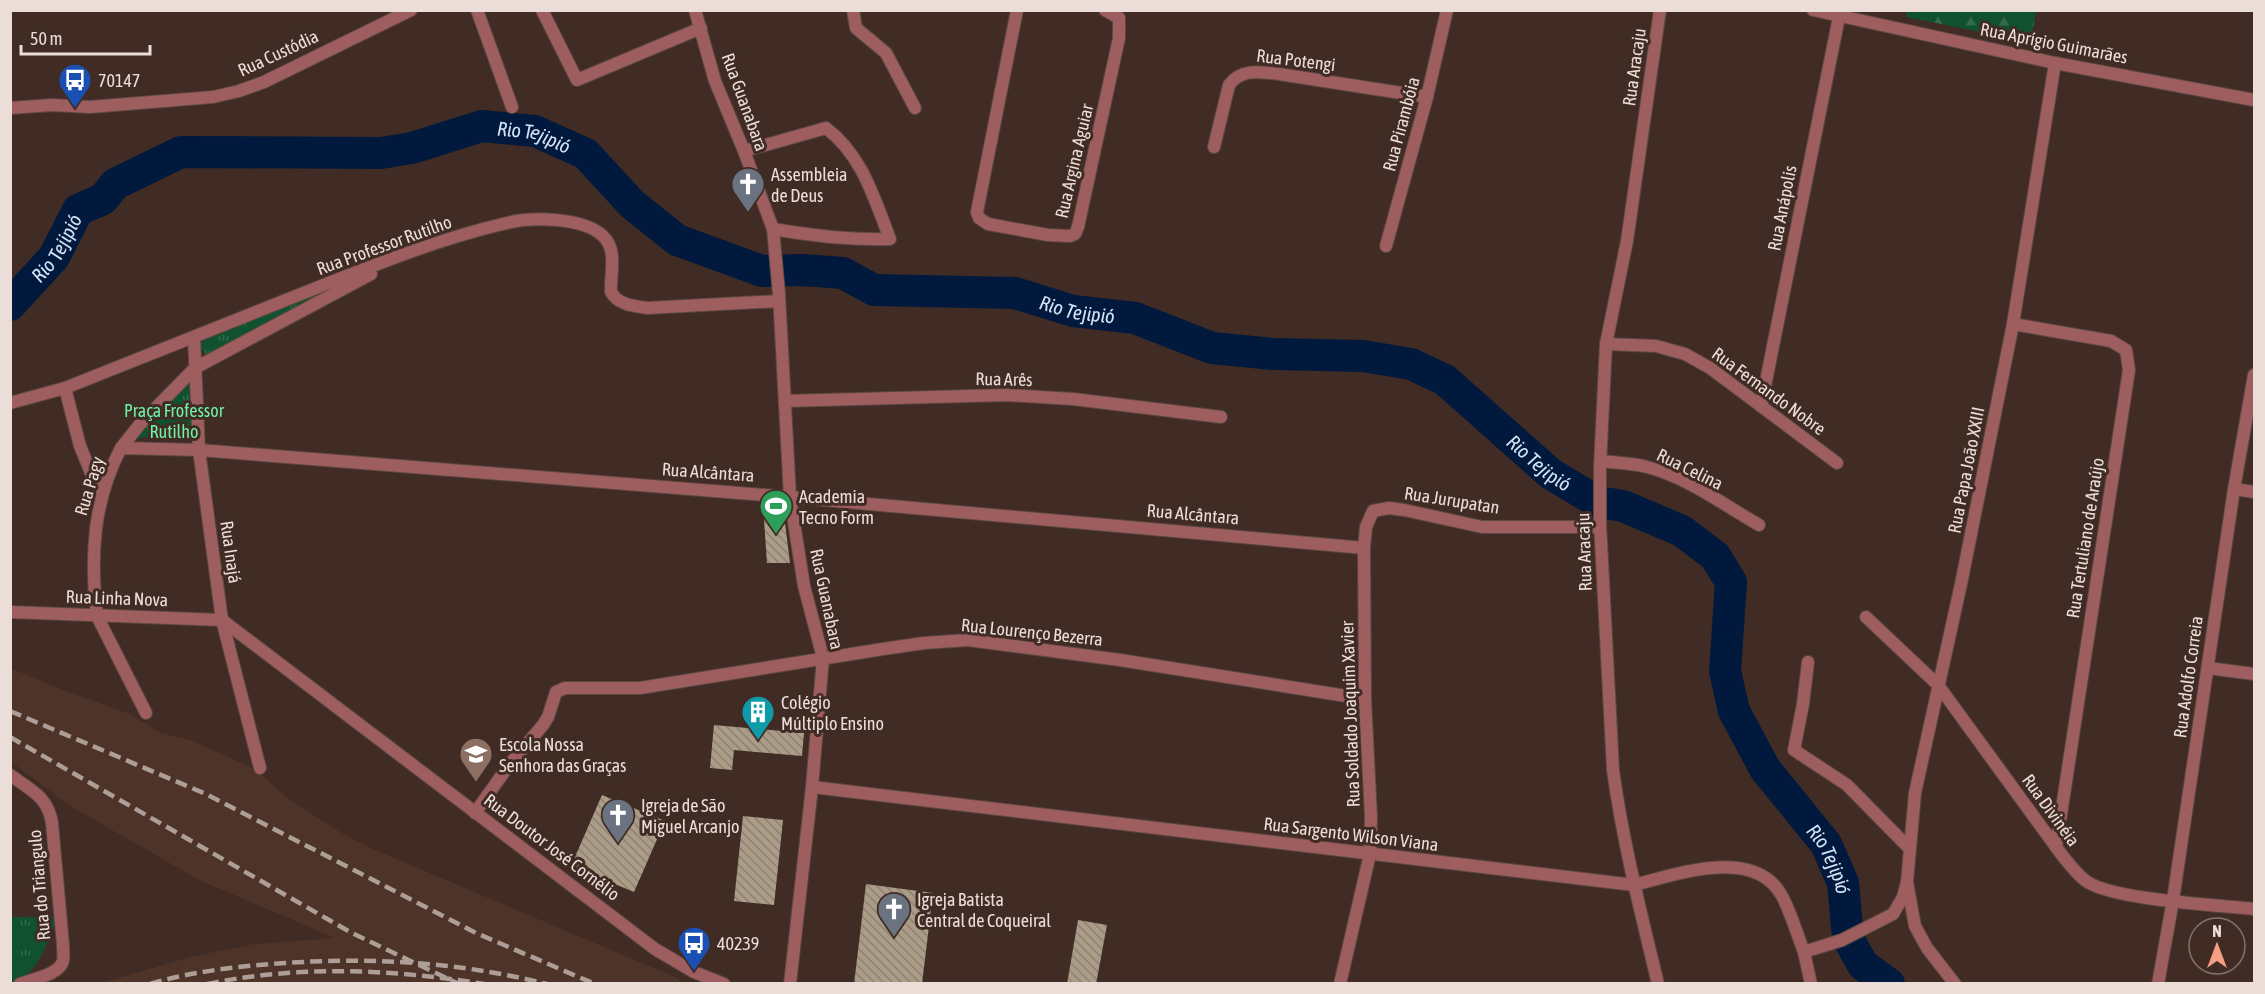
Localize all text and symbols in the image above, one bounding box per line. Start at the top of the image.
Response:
scale bar [21,18,150,56]
street label: Rua Aprígio Guimarães [1979,18,2129,68]
street label: Rua Custódia [235,25,321,81]
street label: Rua Aracaju [1618,27,1650,107]
text: 50 m [30,28,62,49]
street label: Rua Potengi [1255,45,1337,75]
street label: Rua Guanabara [718,50,772,154]
bus stop icon: 70147 [57,62,93,109]
place label: 70147 [98,70,140,91]
street label: Rua Pirambóia [1378,74,1424,174]
street label: Rua Argina Aguiar [1051,101,1098,220]
water label: Rio Tejipió [496,116,575,157]
street label: Rua Anápolis [1763,163,1801,253]
place label: Assembleia de Deus [771,164,847,206]
church icon: Assembleia de Deus [730,166,766,213]
water label: Rio Tejipió [26,210,86,286]
street label: Rua Professor Rutilho [314,211,454,279]
water label: Rio Tejipió [1037,290,1116,327]
street label: Rua Fernando Nobre [1708,343,1830,439]
street label: Rua Arês [975,368,1033,390]
park label: Praça Frofessor Rutilho [124,400,225,442]
street label: Rua Papa João XXIII [1943,405,1989,535]
water label: Rio Tejipió [1503,429,1576,495]
street label: Rua Celina [1654,444,1726,494]
street label: Rua Pagy [70,454,108,518]
street label: Rua Tertuliano de Araújo [2062,456,2108,620]
street label: Rua Alcântara [661,458,755,486]
street label: Rua Jurupatan [1403,482,1501,518]
place label: Academia Tecno Form [799,486,874,528]
sports icon: Academia Tecno Form [758,488,794,535]
street label: Rua Alcântara [1146,500,1240,528]
street label: Rua Aracaju [1572,512,1596,592]
street label: Rua Inajá [216,519,246,585]
street label: Rua Guanabara [806,547,848,651]
street label: Rua Linha Nova [65,586,169,610]
street label: Rua Lourenço Bezerra [960,614,1104,650]
street label: Rua Adolfo Correia [2169,615,2207,739]
street label: Rua Soldado Joaquim Xavier [1336,620,1364,808]
place label: Colégio Múltiplo Ensino [781,692,884,734]
building icon: Colégio Múltiplo Ensino [740,694,776,741]
place label: Escola Nossa Senhora das Graças [499,734,626,776]
school or university icon: Escola Nossa Senhora das Graças [458,736,494,783]
street label: Rua Divinéia [2018,770,2084,850]
street label: Rua Doutor José Cornélio [480,789,624,905]
place label: Igreja de São Miguel Arcanjo [641,795,740,837]
church icon: Igreja de São Miguel Arcanjo [600,797,636,844]
street label: Rua Sargento Wilson Viana [1262,813,1440,855]
water label: Rio Tejipió [1803,819,1855,895]
street label: Rua do Triangulo [24,829,54,941]
place label: Igreja Batista Central de Coqueiral [917,889,1051,931]
church icon: Igreja Batista Central de Coqueiral [876,891,912,938]
north arrow [2187,916,2247,976]
text: N [2212,922,2222,940]
bus stop icon: 40239 [676,925,712,972]
place label: 40239 [717,933,759,954]

